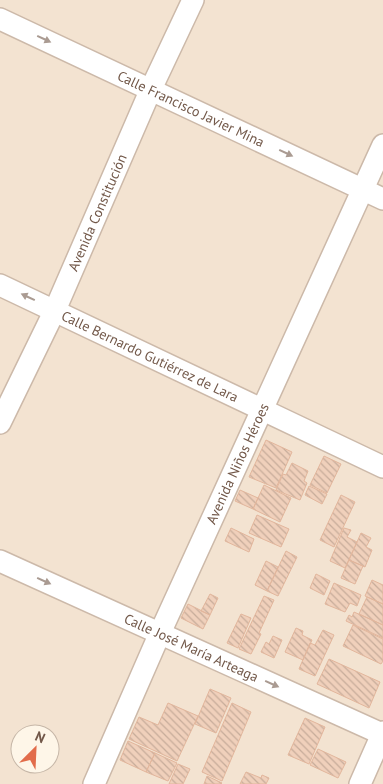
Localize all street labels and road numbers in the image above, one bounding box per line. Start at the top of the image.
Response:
street label: Calle Francisco Javier Mina [115,67,267,151]
street label: Avenida Constitución [64,151,131,274]
street label: Calle Bernardo Gutiérrez de Lara [58,306,241,406]
street label: Avenida Niños Héroes [202,400,273,527]
street label: Calle José María Arteaga [121,609,261,686]

